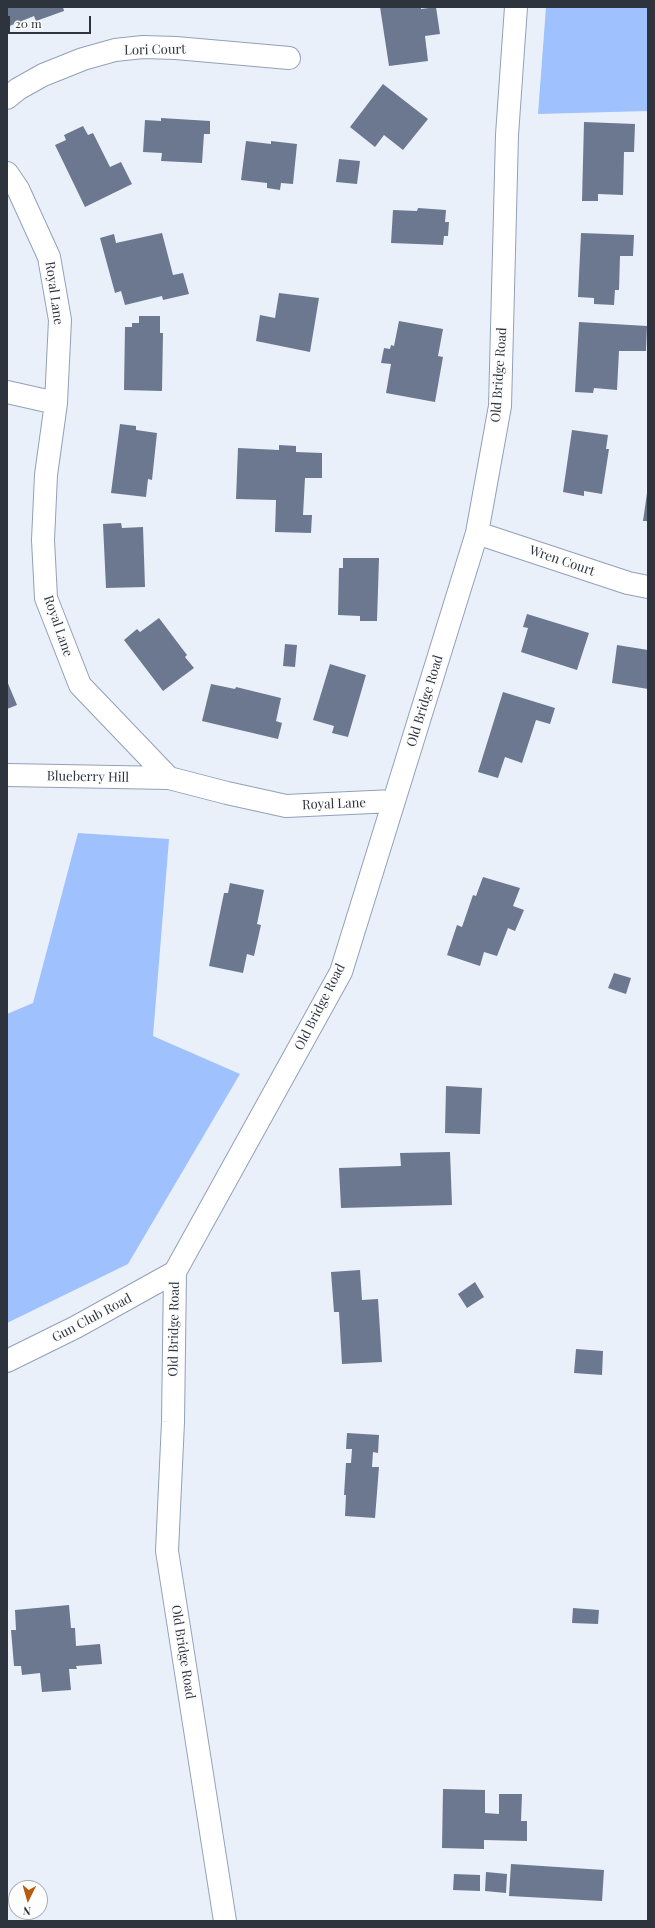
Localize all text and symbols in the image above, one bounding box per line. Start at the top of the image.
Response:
scale bar [10,8,93,34]
text: 20 m [15,15,42,31]
street label: Lori Court [124,42,186,58]
street label: Royal Lane [42,260,66,326]
street label: Old Bridge Road [488,327,510,423]
street label: Wren Court [527,543,597,579]
street label: Royal Lane [40,593,76,659]
street label: Old Bridge Road [404,653,446,749]
street label: Blueberry Hill [47,768,129,786]
street label: Royal Lane [302,795,366,813]
street label: Old Bridge Road [291,961,349,1053]
street label: Old Bridge Road [165,1281,183,1377]
street label: Gun Club Road [49,1290,135,1346]
street label: Old Bridge Road [168,1604,198,1700]
north arrow [8,1880,48,1920]
text: N [22,1904,32,1919]

